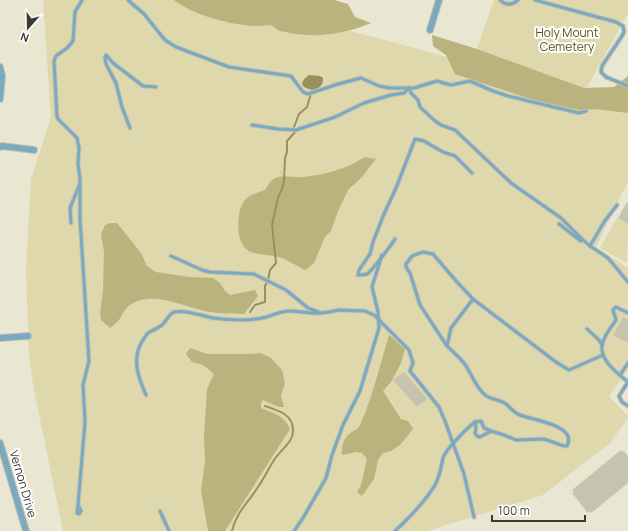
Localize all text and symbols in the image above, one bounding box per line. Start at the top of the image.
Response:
north arrow [8,8,48,48]
park label: Holy Mount Cemetery [535,24,599,55]
text: N [18,29,31,46]
street label: Vernon Drive [6,448,41,520]
scale bar [492,497,585,523]
text: 100 m [498,502,530,519]

